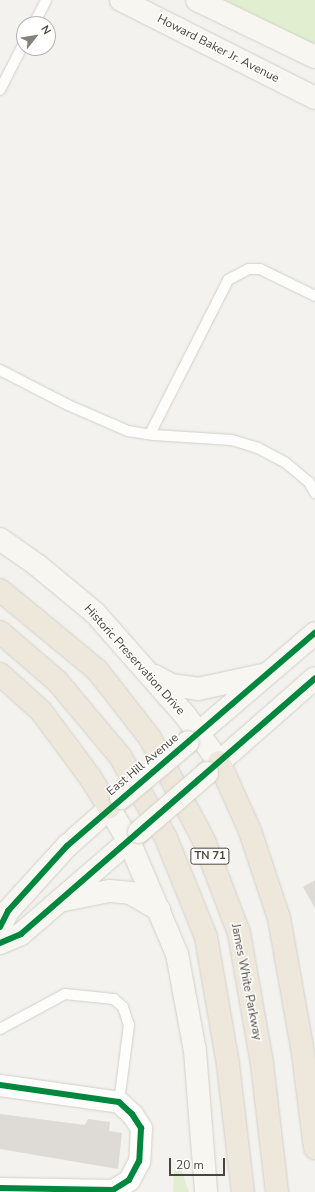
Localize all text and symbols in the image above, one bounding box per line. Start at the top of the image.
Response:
street label: Howard Baker Jr. Avenue [155,12,281,86]
north arrow [16,16,56,56]
text: N [37,23,54,37]
street label: Historic Preservation Drive [81,602,187,718]
street label: East Hill Avenue [104,731,182,799]
road number: TN 71 [190,847,230,865]
street label: James White Parkway [228,923,264,1041]
scale bar [171,1150,227,1176]
text: 20 m [176,1157,204,1173]

